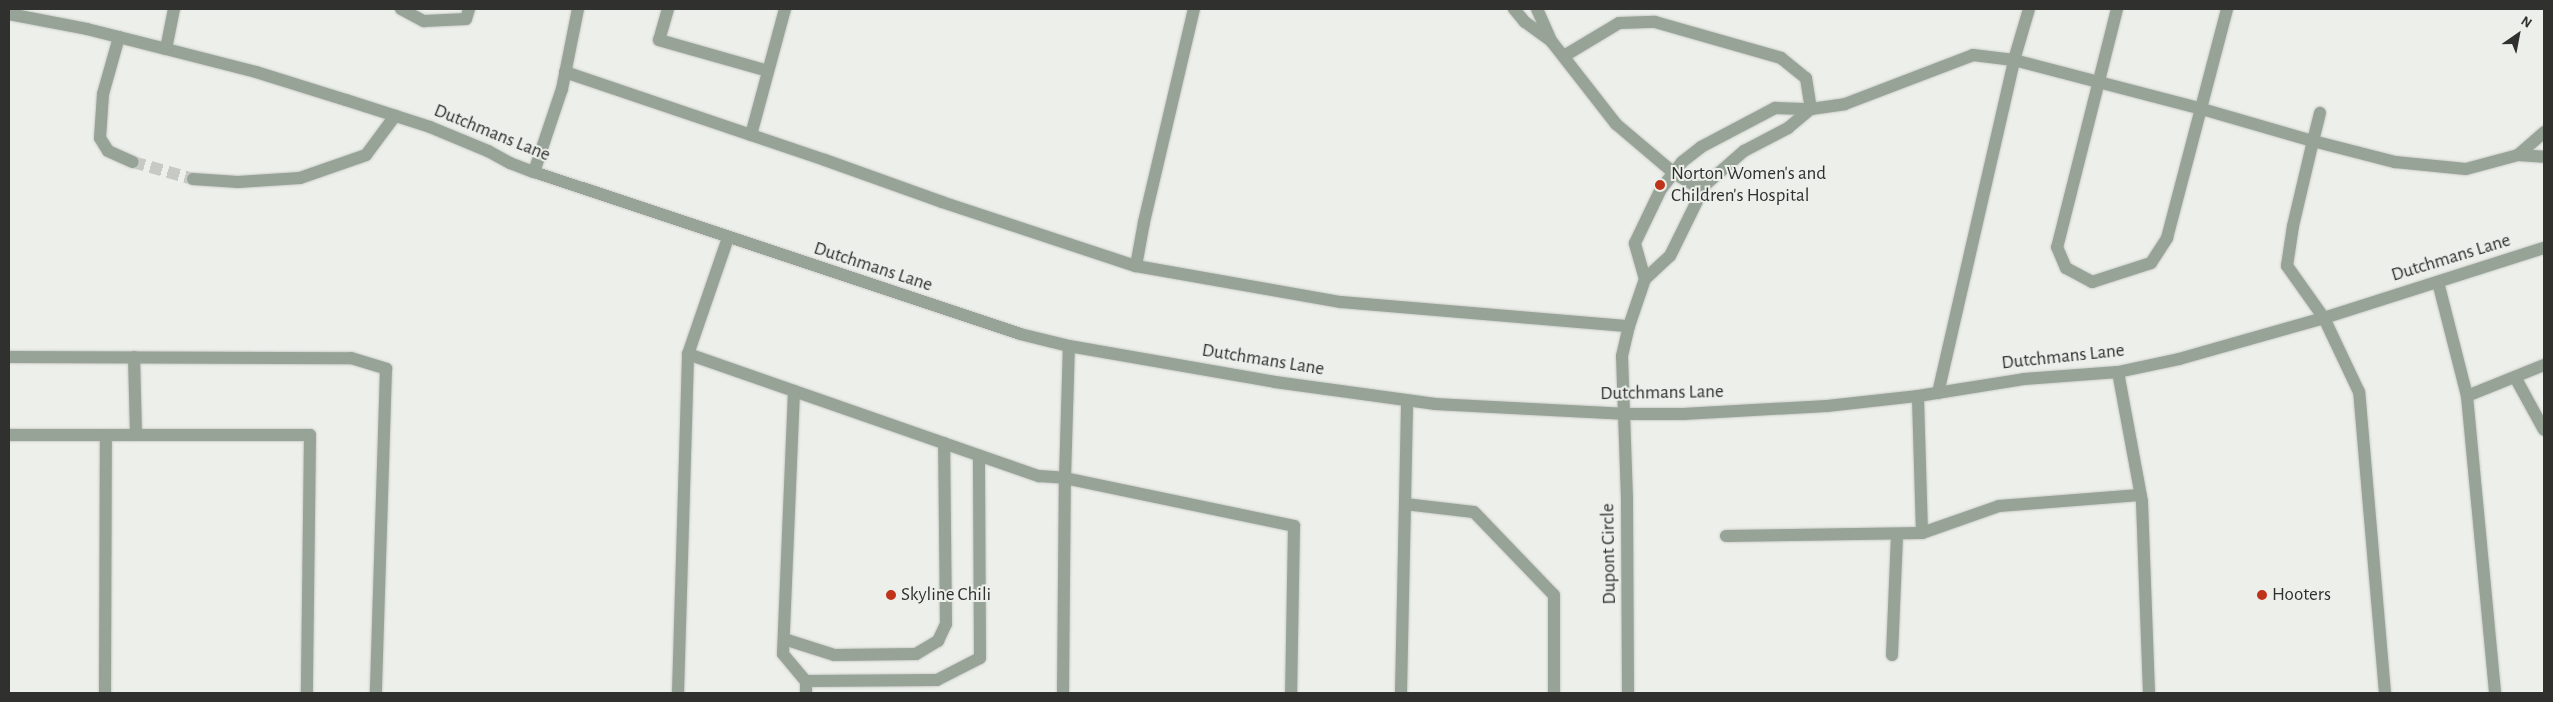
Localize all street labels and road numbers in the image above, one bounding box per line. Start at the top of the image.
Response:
street label: Dutchmans Lane [430,99,554,167]
street label: Dutchmans Lane [2389,229,2513,287]
street label: Dutchmans Lane [811,237,935,297]
street label: Dutchmans Lane [1200,339,1326,381]
street label: Dutchmans Lane [2000,339,2126,375]
street label: Dutchmans Lane [1600,381,1724,405]
street label: Dupont Circle [1597,503,1621,605]

